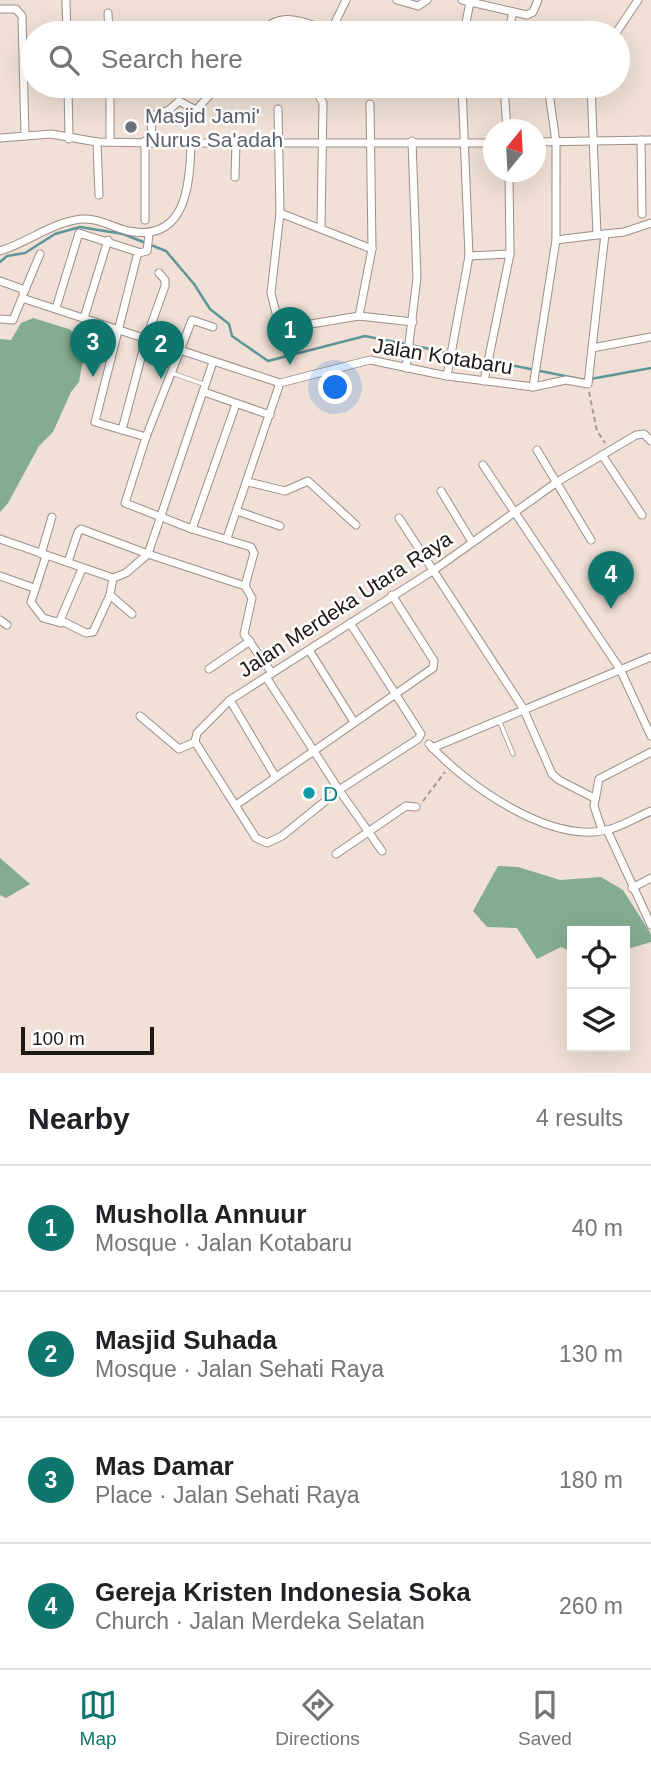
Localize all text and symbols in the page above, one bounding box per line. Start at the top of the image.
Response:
search box [21,21,630,98]
icon: search [45,41,83,79]
text: Search here [101,44,243,74]
place label: Masjid Jami' Nurus Sa'adah [145,104,283,151]
marker: Masjid Jami' Nurus Sa'adah [123,119,139,135]
north arrow [483,119,546,182]
pin: 1 [267,307,313,365]
pin: 3 [70,319,116,377]
pin: 2 [138,321,184,379]
street label: Jalan Kotabaru [371,334,515,378]
your location [318,370,352,404]
street label: Jalan Merdeka Utara Raya [234,526,456,682]
pin: 4 [588,551,634,609]
place label: D [323,782,338,805]
marker: D [301,785,317,801]
map controls [567,926,630,1052]
button: locate [567,926,630,989]
button: layers [567,989,630,1052]
scale bar [21,1024,154,1056]
text: 100 m [32,1028,85,1049]
text: Nearby [28,1102,130,1135]
text: 4 results [536,1105,623,1131]
text: Musholla Annuur [95,1199,306,1229]
text: 1 [45,1215,57,1241]
text: 40 m [572,1215,623,1241]
text: Mosque · Jalan Kotabaru [95,1230,352,1256]
text: Masjid Suhada [95,1325,277,1355]
text: 2 [45,1341,57,1367]
text: 130 m [559,1341,623,1367]
text: Mosque · Jalan Sehati Raya [95,1356,384,1382]
text: Mas Damar [95,1451,234,1481]
text: 3 [45,1467,57,1493]
text: 180 m [559,1467,623,1493]
text: Place · Jalan Sehati Raya [95,1482,360,1508]
text: Gereja Kristen Indonesia Soka [95,1577,471,1607]
text: 4 [45,1593,57,1619]
text: 260 m [559,1593,623,1619]
text: Church · Jalan Merdeka Selatan [95,1608,425,1634]
tab: Map [79,1686,117,1750]
tab: Directions [275,1686,360,1750]
tab: Saved [518,1686,572,1750]

